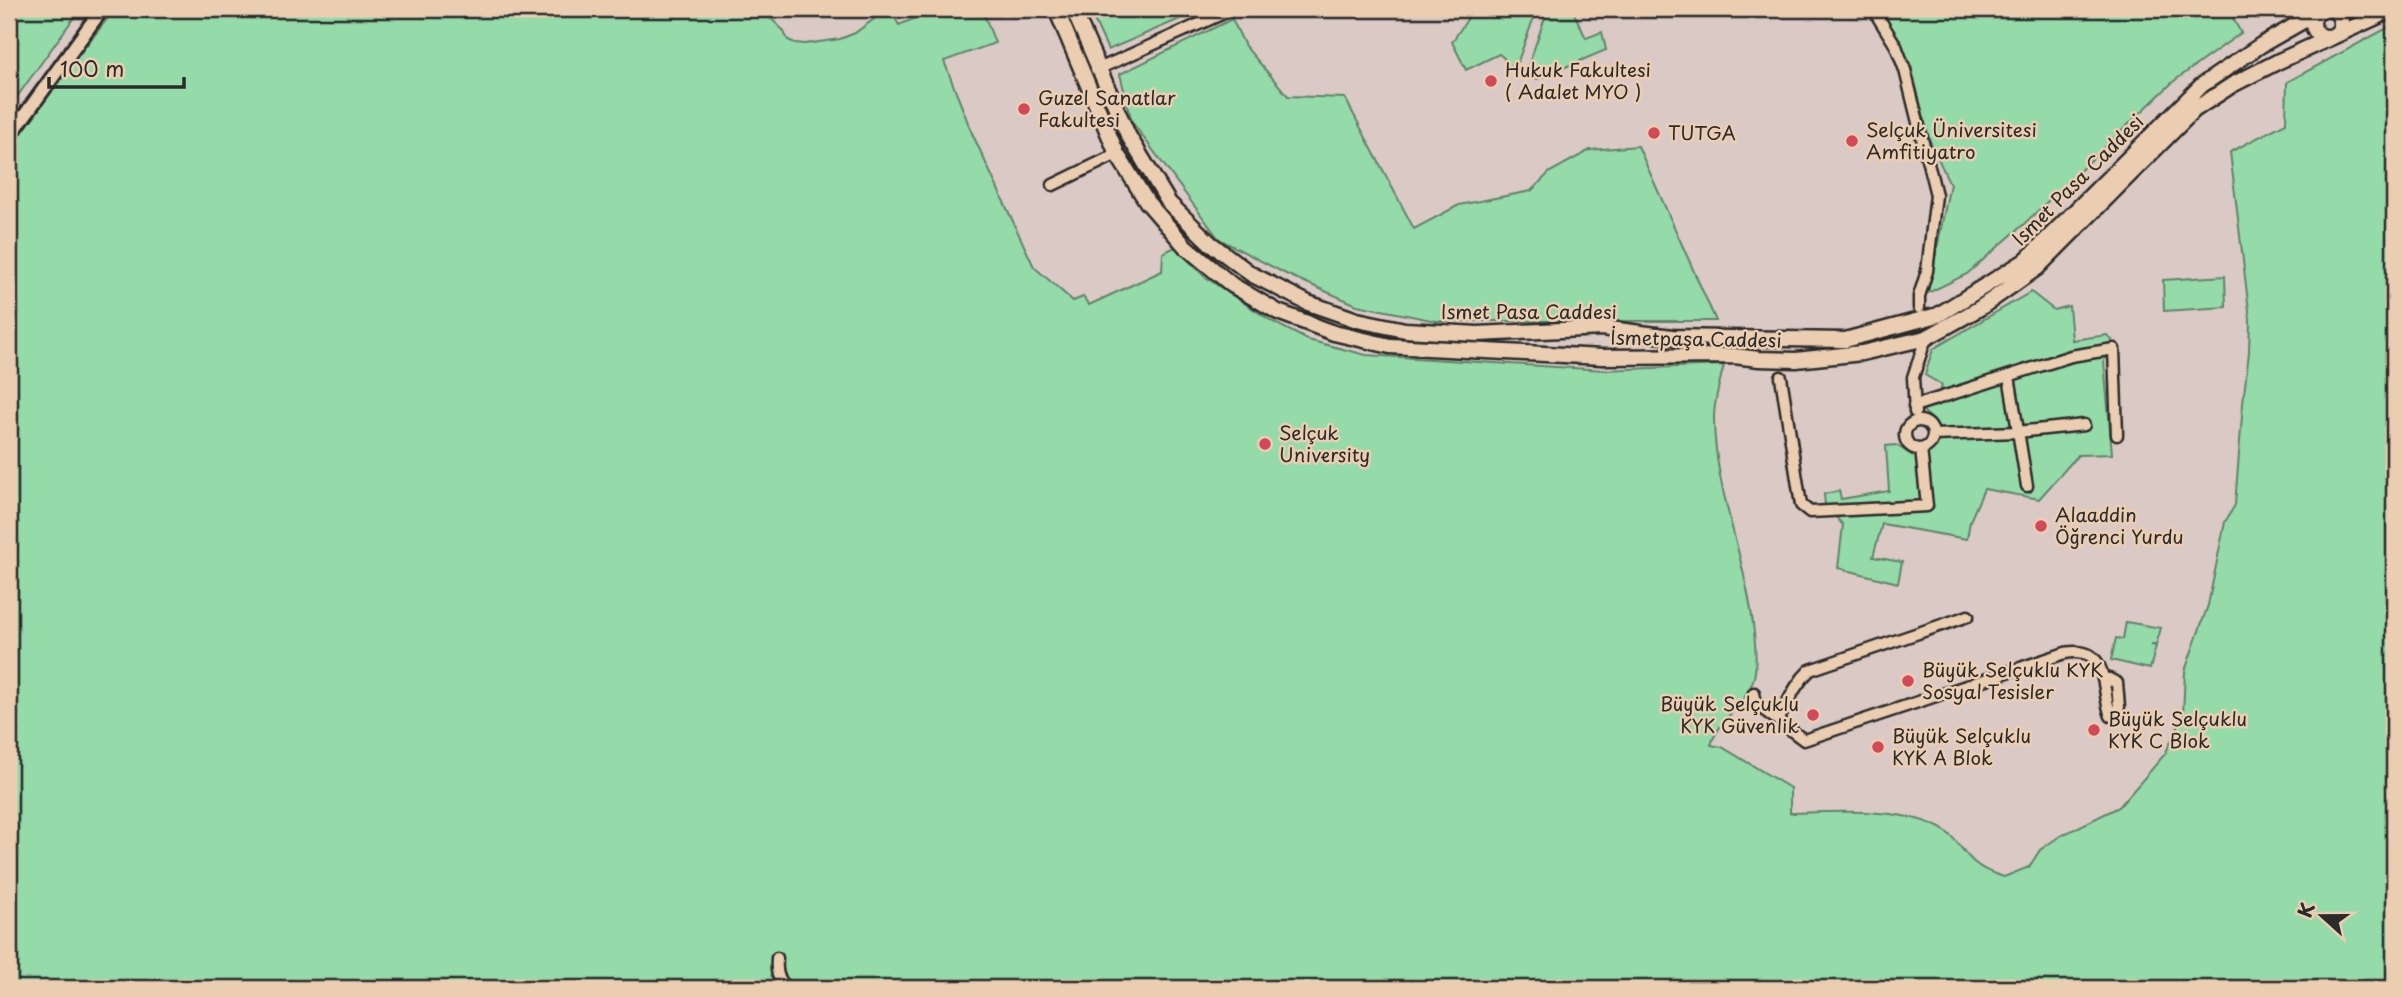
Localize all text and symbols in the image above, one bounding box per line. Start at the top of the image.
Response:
scale bar [49,46,184,90]
text: 100 m [60,52,124,84]
place label: Hukuk Fakultesi ( Adalet MYO ) [1505,55,1651,105]
marker: Hukuk Fakultesi ( Adalet MYO ) [1483,73,1499,89]
place label: Guzel Sanatlar Fakultesi [1038,83,1176,133]
marker: Guzel Sanatlar Fakultesi [1016,101,1032,117]
street label: Ismet Pasa Caddesi [2005,107,2149,251]
place label: Selçuk Üniversitesi Amfitiyatro [1866,115,2037,165]
place label: TUTGA [1668,118,1736,146]
marker: TUTGA [1646,125,1662,141]
marker: Selçuk Üniversitesi Amfitiyatro [1844,133,1860,149]
street label: Ismet Pasa Caddesi [1441,297,1617,325]
street label: İsmetpaşa Caddesi [1610,323,1782,353]
place label: Selçuk University [1279,418,1370,468]
marker: Selçuk University [1257,436,1273,452]
place label: Alaaddin Öğrenci Yurdu [2055,500,2184,550]
marker: Alaaddin Öğrenci Yurdu [2033,518,2049,534]
place label: Büyük Selçuklu KYK Sosyal Tesisler [1922,655,2103,705]
marker: Büyük Selçuklu KYK Sosyal Tesisler [1900,673,1916,689]
place label: Büyük Selçuklu KYK Güvenlik [1660,689,1799,739]
place label: Büyük Selçuklu KYK C Blok [2108,704,2247,754]
marker: Büyük Selçuklu KYK Güvenlik [1805,707,1821,723]
place label: Büyük Selçuklu KYK A Blok [1892,721,2031,771]
marker: Büyük Selçuklu KYK C Blok [2086,722,2102,738]
marker: Büyük Selçuklu KYK A Blok [1870,739,1886,755]
north arrow [2288,881,2358,951]
text: K [2290,898,2321,921]

